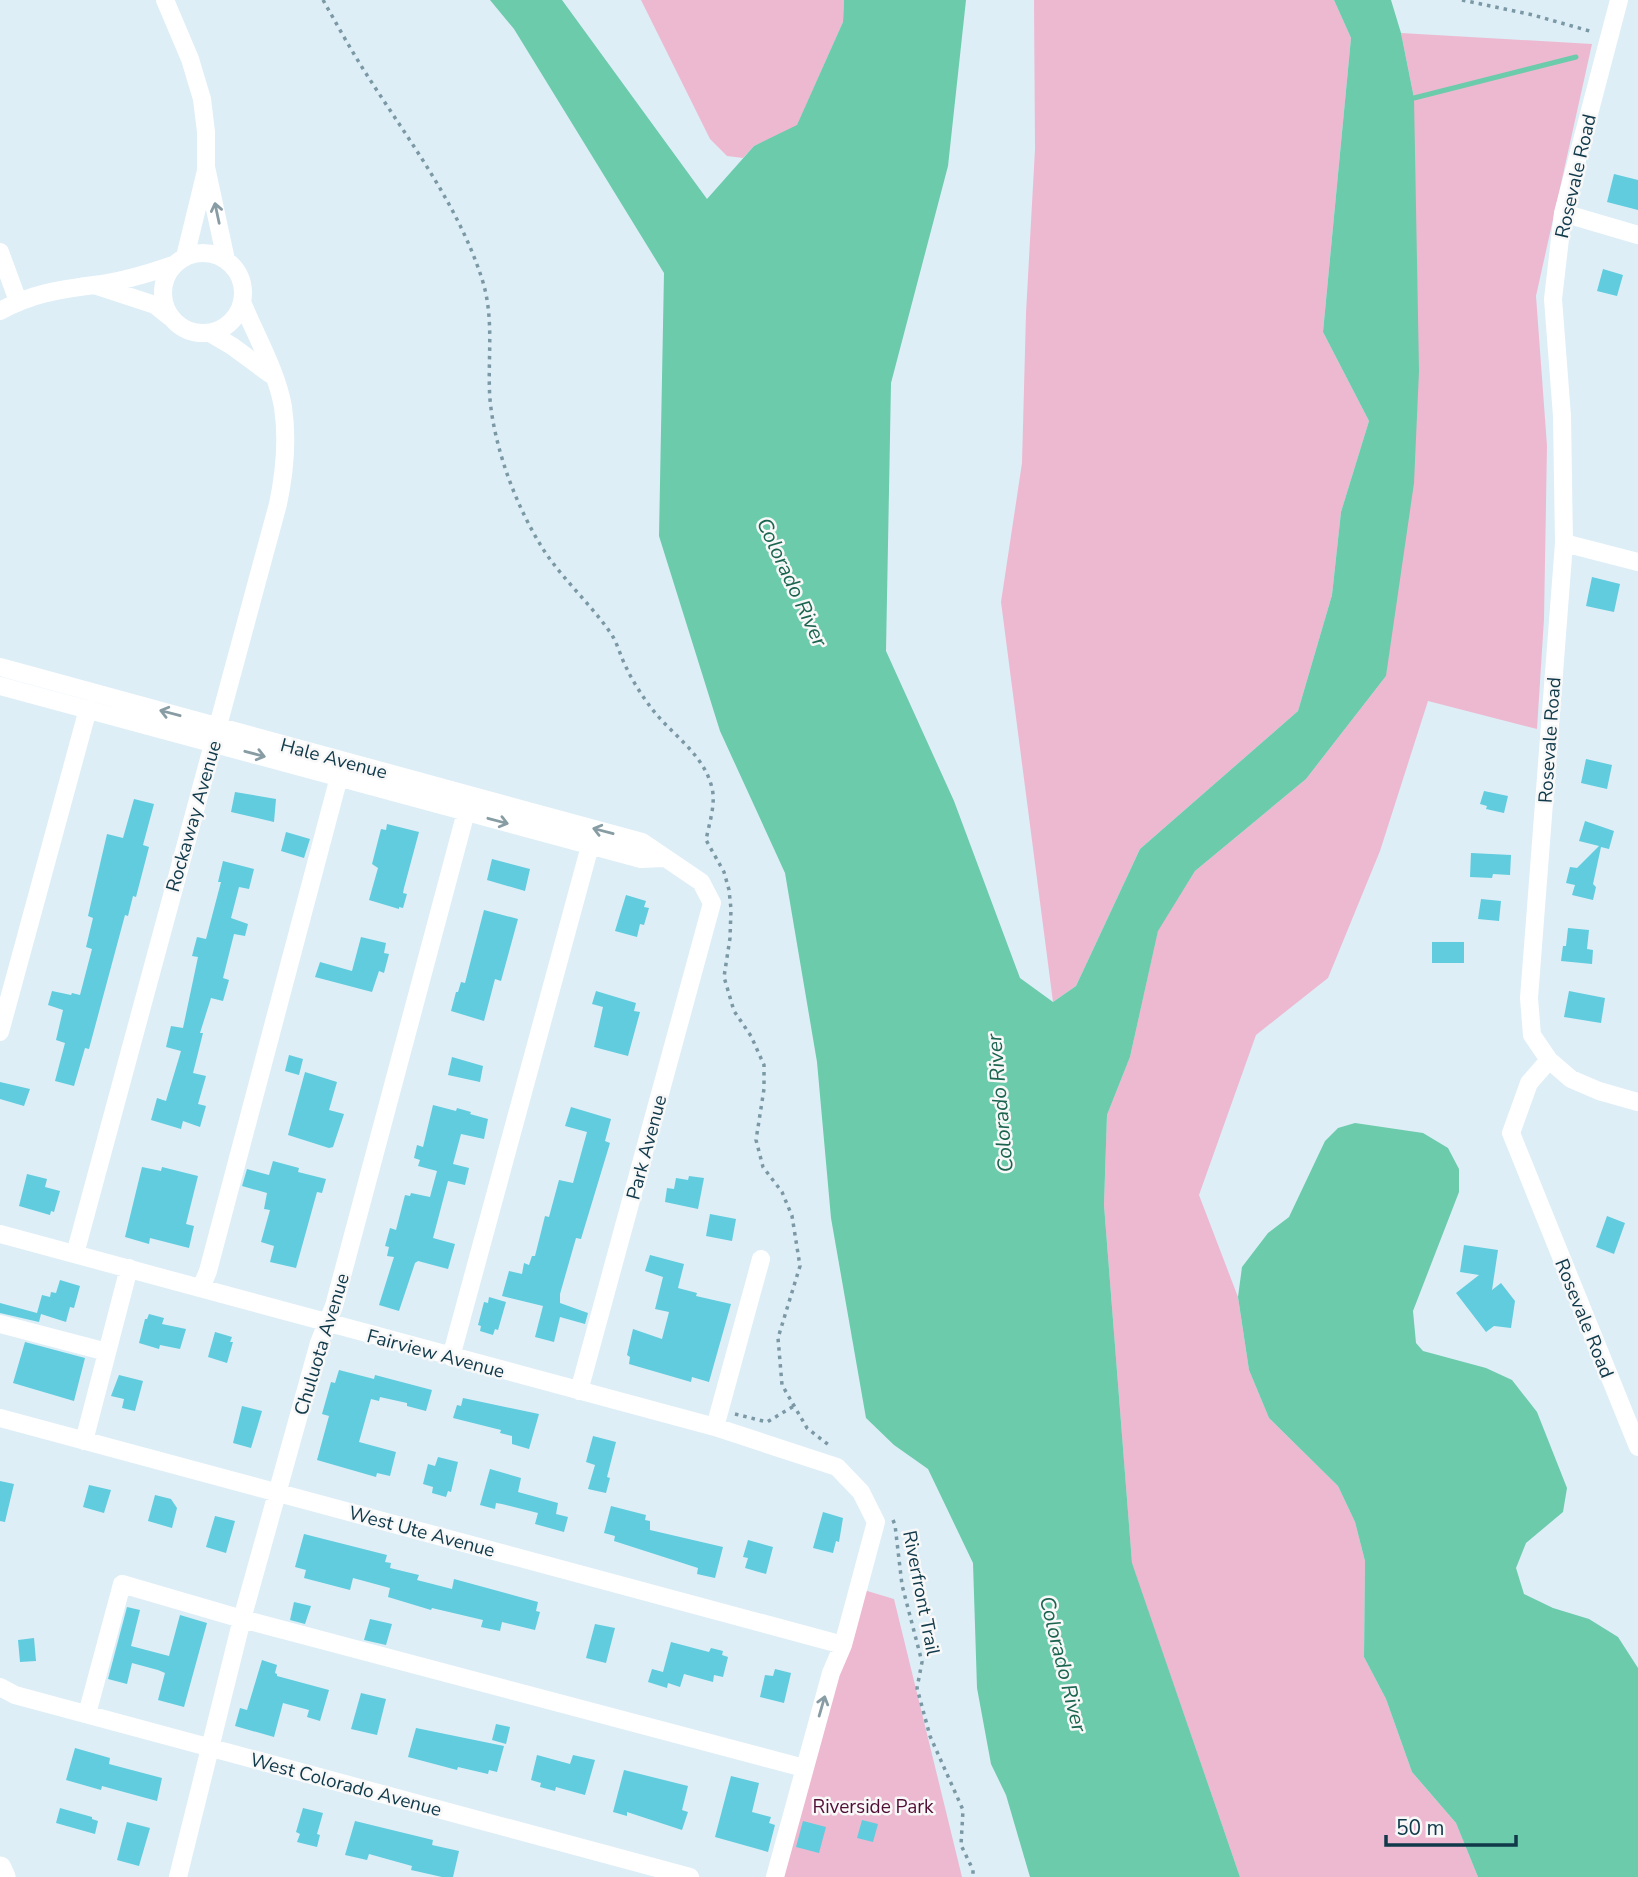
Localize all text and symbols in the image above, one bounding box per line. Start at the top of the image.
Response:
street label: Rosevale Road [1549,112,1603,241]
one-way arrow [210,203,223,225]
water label: Colorado River [750,513,834,651]
street label: Rosevale Road [1533,676,1567,804]
one-way arrow [160,706,182,719]
street label: Hale Avenue [277,732,390,786]
street label: Rockaway Avenue [160,738,228,895]
one-way arrow [243,748,266,761]
one-way arrow [487,815,509,828]
one-way arrow [592,824,614,837]
water label: Colorado River [980,1032,1020,1173]
street label: Park Avenue [620,1092,673,1203]
street label: Rosevale Road [1548,1255,1620,1382]
street label: Chuluota Avenue [288,1270,356,1419]
street label: Fairview Avenue [364,1323,507,1385]
street label: West Ute Avenue [346,1500,498,1564]
street label: Riverfront Trail [896,1528,946,1658]
water label: Colorado River [1033,1593,1094,1735]
one-way arrow [816,1695,829,1717]
street label: West Colorado Avenue [247,1747,444,1823]
park label: Riverside Park [812,1794,934,1820]
scale bar [1386,1804,1516,1848]
text: 50 m [1396,1814,1445,1842]

